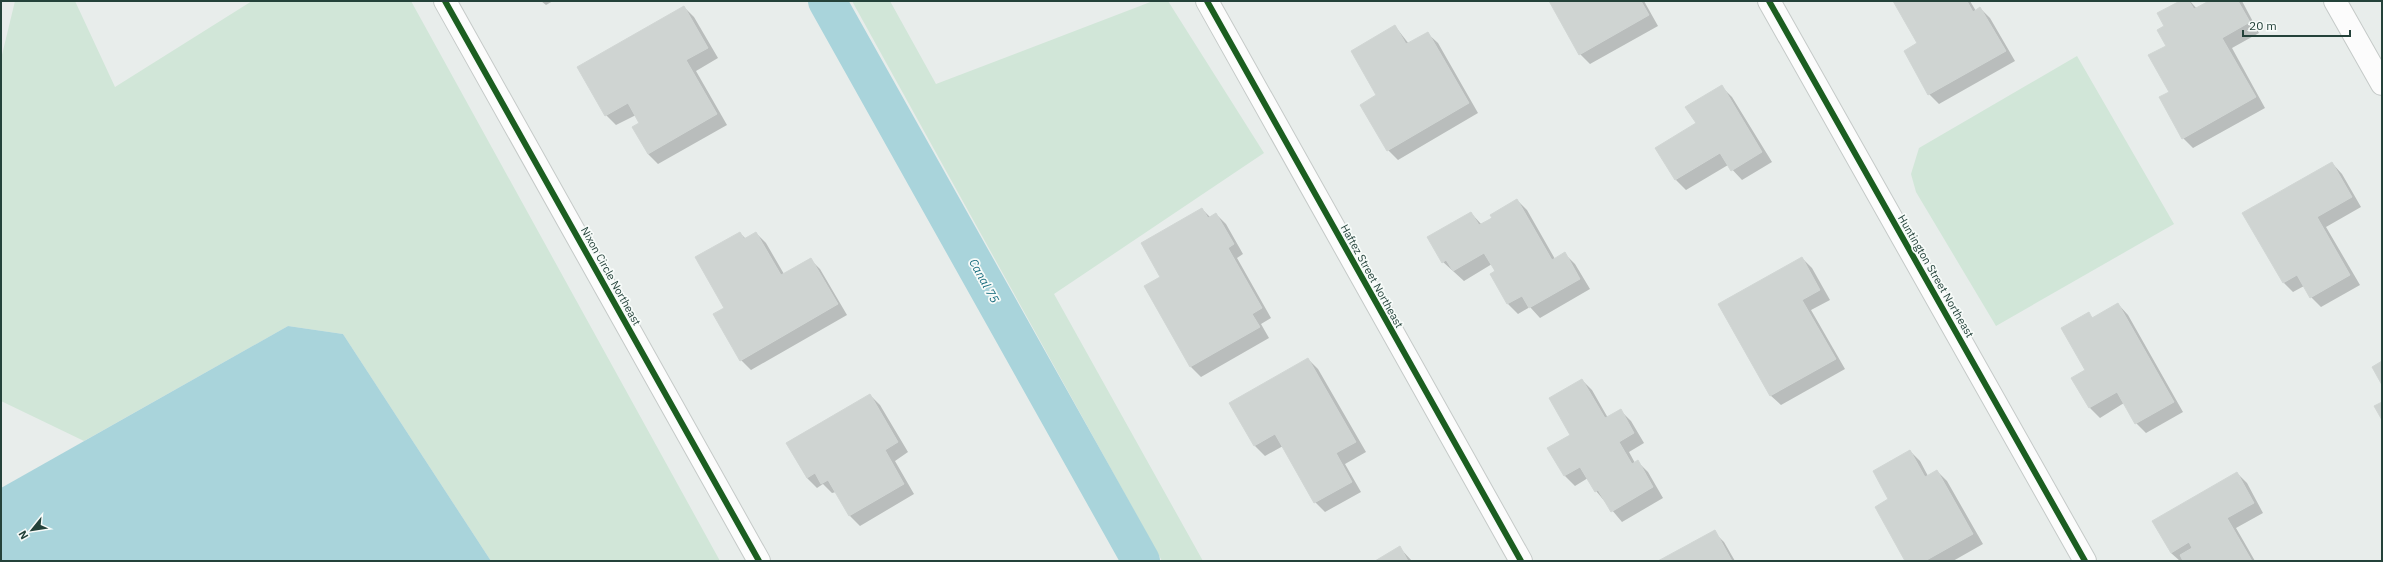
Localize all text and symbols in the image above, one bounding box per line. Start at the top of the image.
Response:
scale bar [2243,12,2350,38]
text: 20 m [2249,18,2277,33]
street label: Huntington Street Northeast [1895,212,1977,340]
street label: Haftez Street Northeast [1338,222,1406,331]
street label: Nixon Circle Northeast [578,224,644,328]
water label: Canal 75 [966,256,1003,306]
north arrow [12,510,52,550]
text: N [15,528,31,542]

